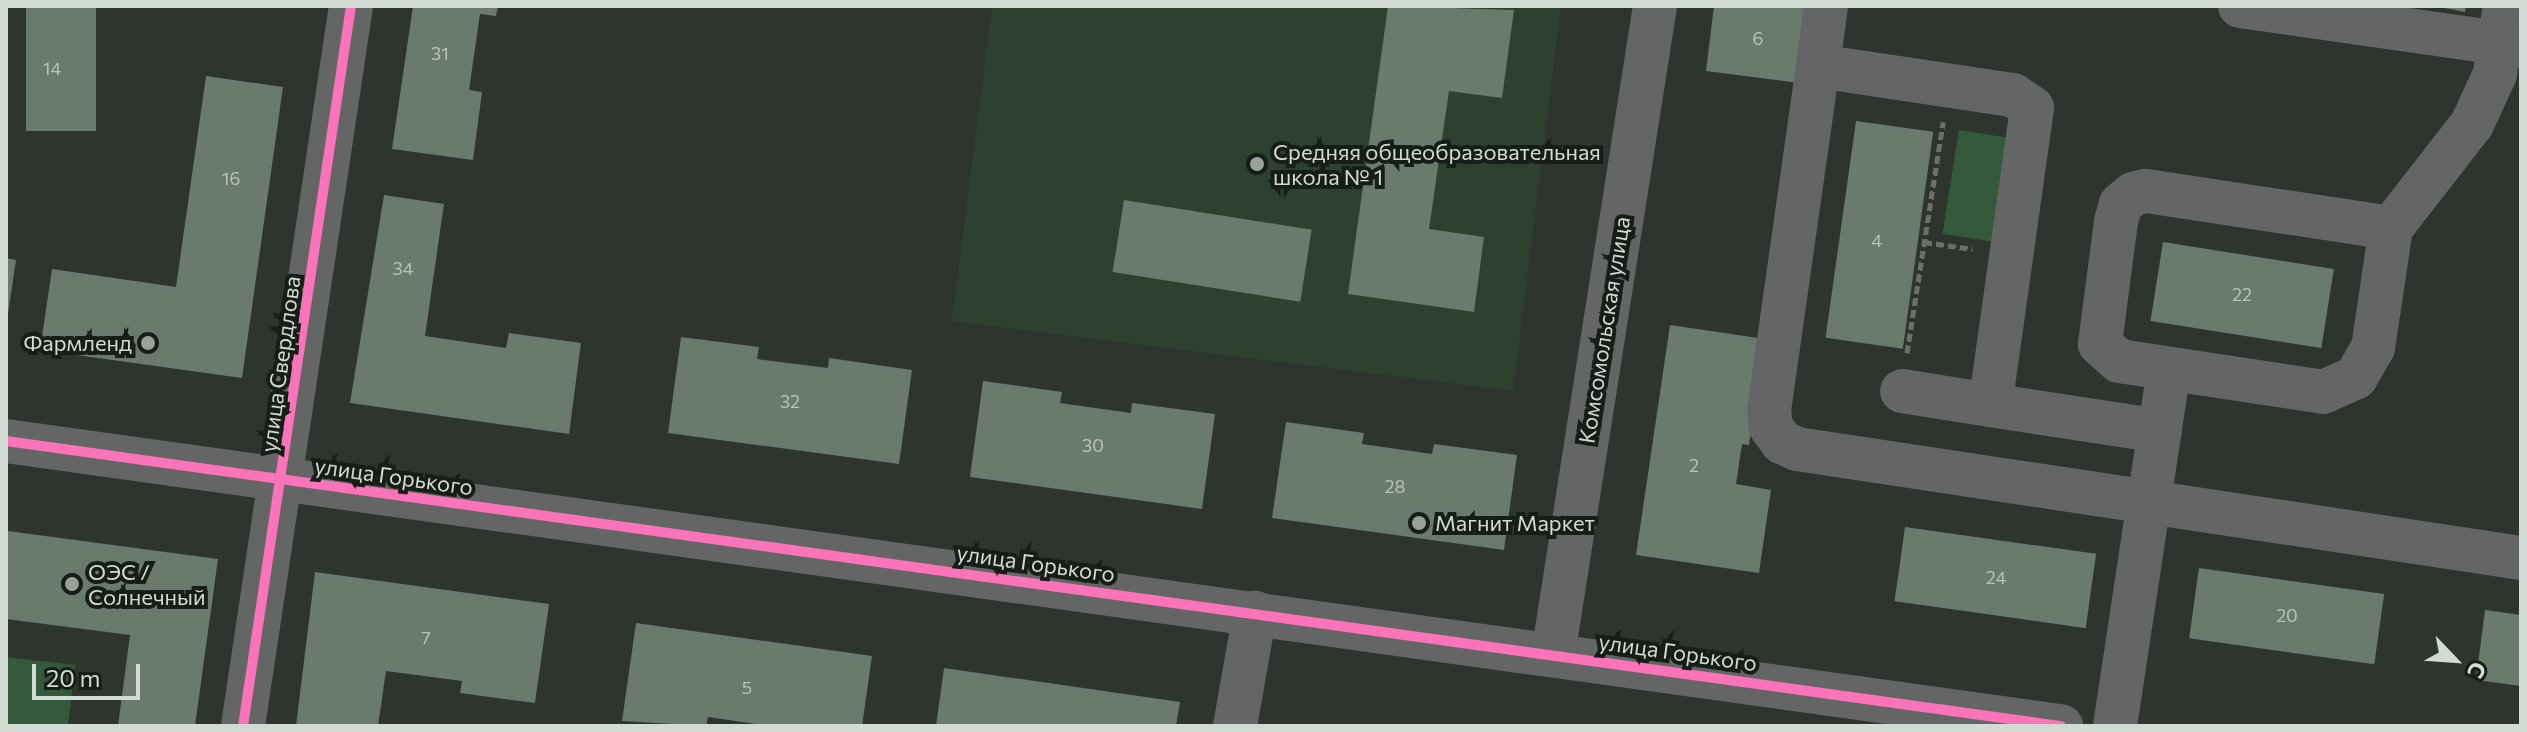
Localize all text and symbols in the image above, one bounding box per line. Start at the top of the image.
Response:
house number: 6 [1753,27,1763,49]
house number: 31 [431,42,449,64]
house number: 14 [43,57,61,79]
place label: Средняя общеобразовательная школа № 1 [1273,138,1601,190]
marker: Средняя общеобразовательная школа № 1 [1248,155,1266,173]
house number: 16 [222,167,240,189]
street label: Комсомольская улица [1573,215,1635,445]
house number: 4 [1872,229,1882,251]
house number: 34 [392,257,414,279]
street label: улица Свердлова [255,274,305,454]
house number: 22 [2232,283,2252,305]
place label: Фармленд [24,330,132,356]
marker: Фармленд [139,334,157,352]
house number: 32 [780,390,800,412]
house number: 30 [1082,434,1104,456]
street label: улица Горького [313,452,475,500]
house number: 2 [1689,454,1699,476]
house number: 28 [1385,475,1405,497]
place label: Магнит Маркет [1435,510,1595,536]
marker: Магнит Маркет [1410,514,1428,532]
street label: улица Горького [955,539,1117,587]
place label: ОЭС / Солнечный [88,558,206,610]
house number: 24 [1986,566,2006,588]
marker: ОЭС / Солнечный [63,575,81,593]
house number: 20 [2276,604,2298,626]
north arrow [2415,620,2495,700]
house number: 7 [421,626,431,648]
street label: улица Горького [1597,628,1759,676]
scale bar [36,648,144,698]
text: С [2462,658,2493,683]
text: 20 m [46,663,100,692]
house number: 5 [742,676,752,698]

